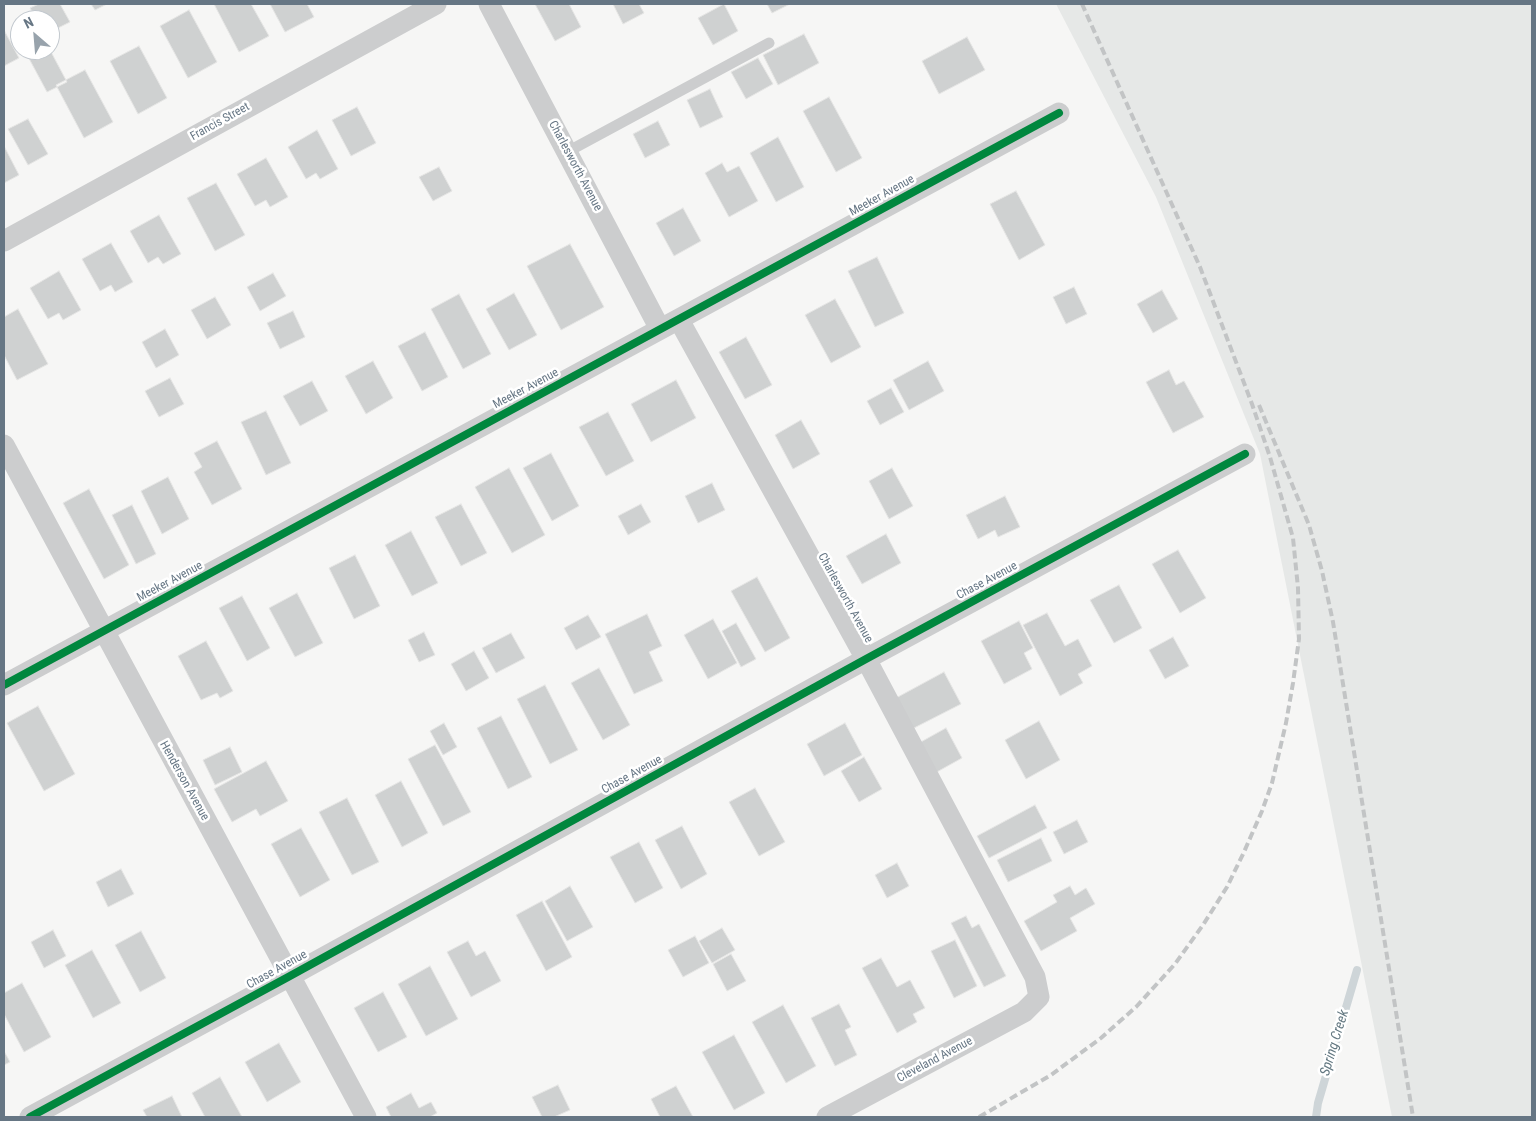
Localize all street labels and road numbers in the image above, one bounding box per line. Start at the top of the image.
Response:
street label: Francis Street [188,100,252,144]
street label: Charlesworth Avenue [545,118,605,214]
street label: Meeker Avenue [847,172,917,220]
street label: Meeker Avenue [491,366,561,412]
street label: Charlesworth Avenue [814,551,876,645]
street label: Meeker Avenue [135,559,205,605]
street label: Chase Avenue [954,559,1020,603]
street label: Henderson Avenue [156,739,212,823]
street label: Chase Avenue [599,753,665,797]
street label: Chase Avenue [244,948,310,992]
street label: Cleveland Avenue [895,1034,975,1086]

